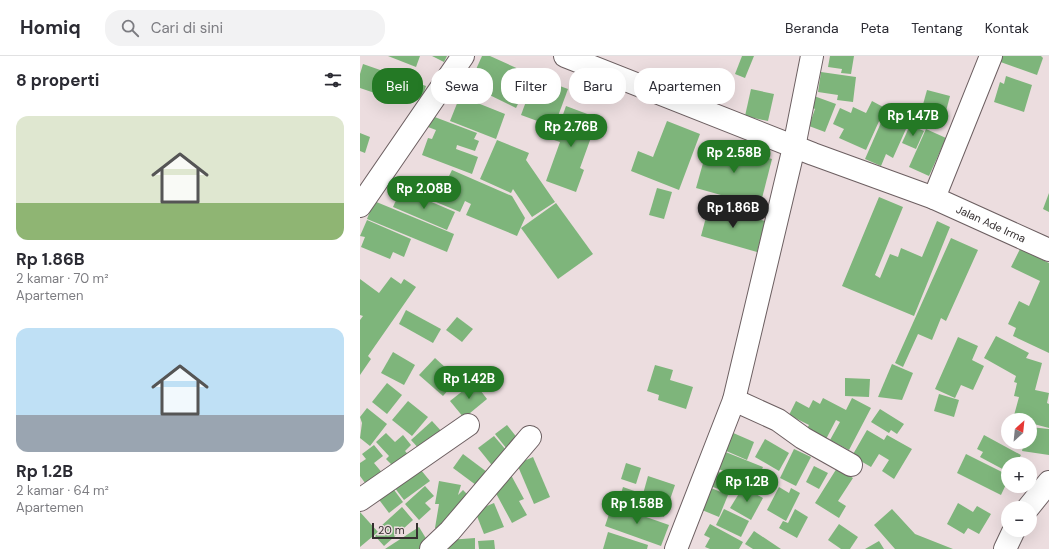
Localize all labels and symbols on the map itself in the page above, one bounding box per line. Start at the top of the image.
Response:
pin: Rp 1.47B [872,103,954,137]
pin: Rp 2.76B [530,114,612,148]
pin: Rp 2.58B [693,140,775,174]
pin: Rp 2.08B [383,176,465,210]
pin: Rp 1.86B [692,195,774,229]
street label: Jalan Ade Irma [954,202,1028,246]
pin: Rp 1.42B [428,366,510,400]
north arrow [1001,413,1037,449]
pin: Rp 1.2B [710,469,784,503]
pin: Rp 1.58B [596,491,678,525]
scale bar [372,521,418,540]

